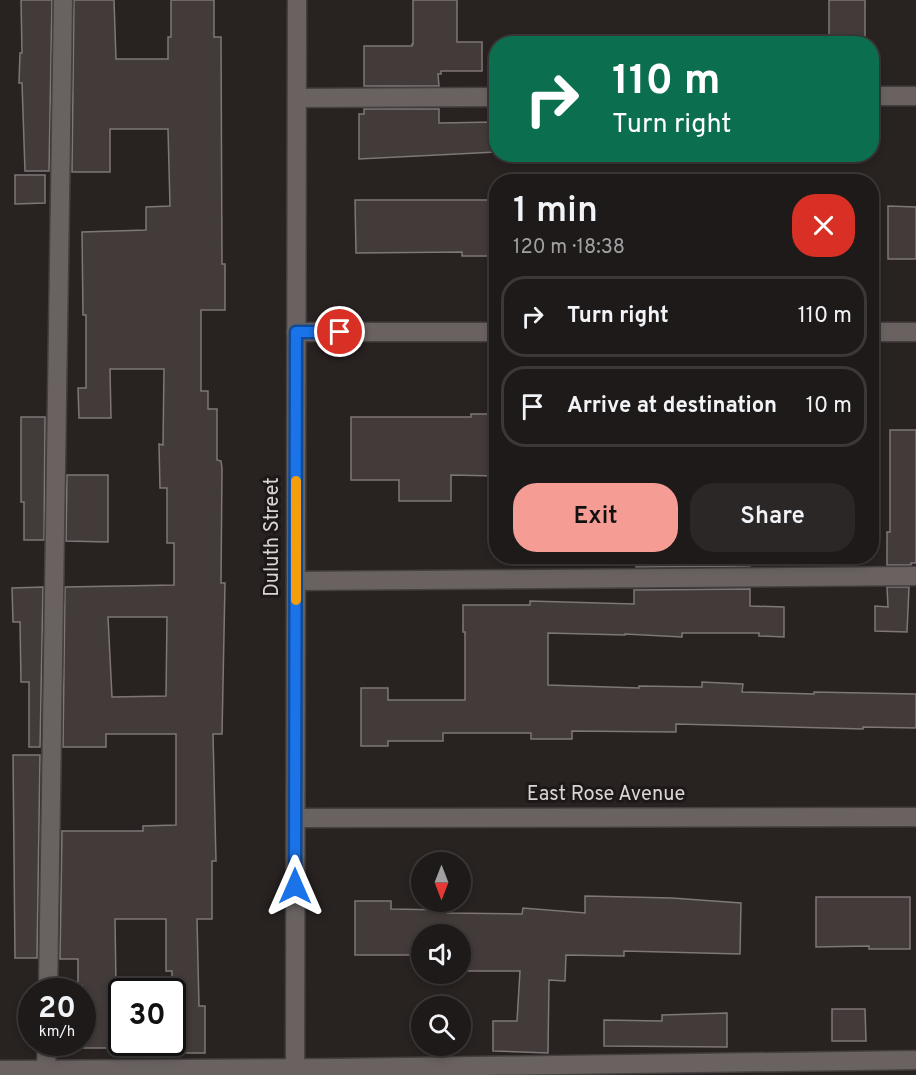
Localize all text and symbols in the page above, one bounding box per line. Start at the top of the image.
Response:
text: 110 m [612,56,721,109]
icon: right [513,60,591,138]
text: Turn right [612,108,731,142]
text: 1 min [513,189,598,235]
button: close [792,194,855,257]
text: 120 m · 18:38 [513,235,625,261]
icon: right [516,300,549,333]
text: Turn right [567,303,669,330]
text: 110 m [798,303,852,330]
pin [314,306,365,357]
icon: arrive [323,315,356,348]
icon: arrive [516,390,549,423]
text: Arrive at destination [567,393,777,420]
text: 10 m [806,393,852,420]
street label: Duluth Street [260,477,286,597]
button: Exit [513,483,678,552]
button: Share [690,483,855,552]
street label: East Rose Avenue [527,782,685,808]
north arrow [411,852,471,912]
map controls [411,852,471,1056]
position arrow [263,854,327,918]
button: sound [411,924,471,984]
speed limit sign: 30 [108,978,186,1056]
text: 20 [38,991,76,1028]
button: search [411,996,471,1056]
text: km/h [39,1023,75,1042]

